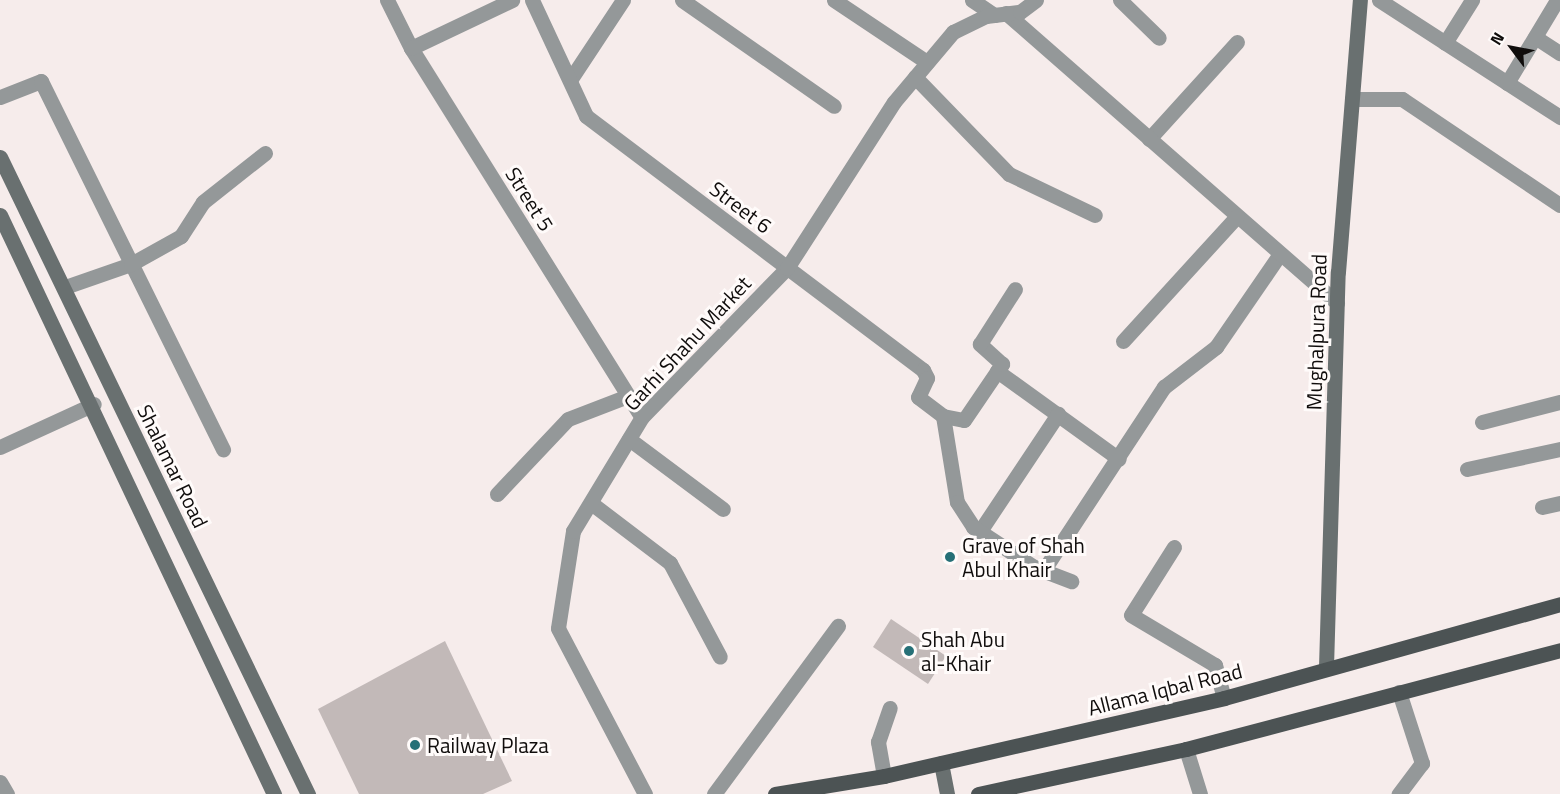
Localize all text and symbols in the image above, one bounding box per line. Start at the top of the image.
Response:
north arrow [1482,18,1542,78]
text: N [1484,27,1510,50]
street label: Street 5 [501,162,559,236]
street label: Street 6 [705,176,777,238]
street label: Mughalpura Road [1301,253,1331,411]
street label: Garhi Shahu Market [618,271,756,415]
street label: Shalamar Road [132,400,214,532]
place label: Grave of Shah Abul Khair [962,532,1085,582]
marker: Grave of Shah Abul Khair [943,550,957,564]
place label: Shah Abu al-Khair [921,626,1005,676]
marker: Shah Abu al-Khair [902,644,916,658]
street label: Allama Iqbal Road [1085,658,1245,720]
place label: Railway Plaza [427,732,549,758]
marker: Railway Plaza [408,738,422,752]

